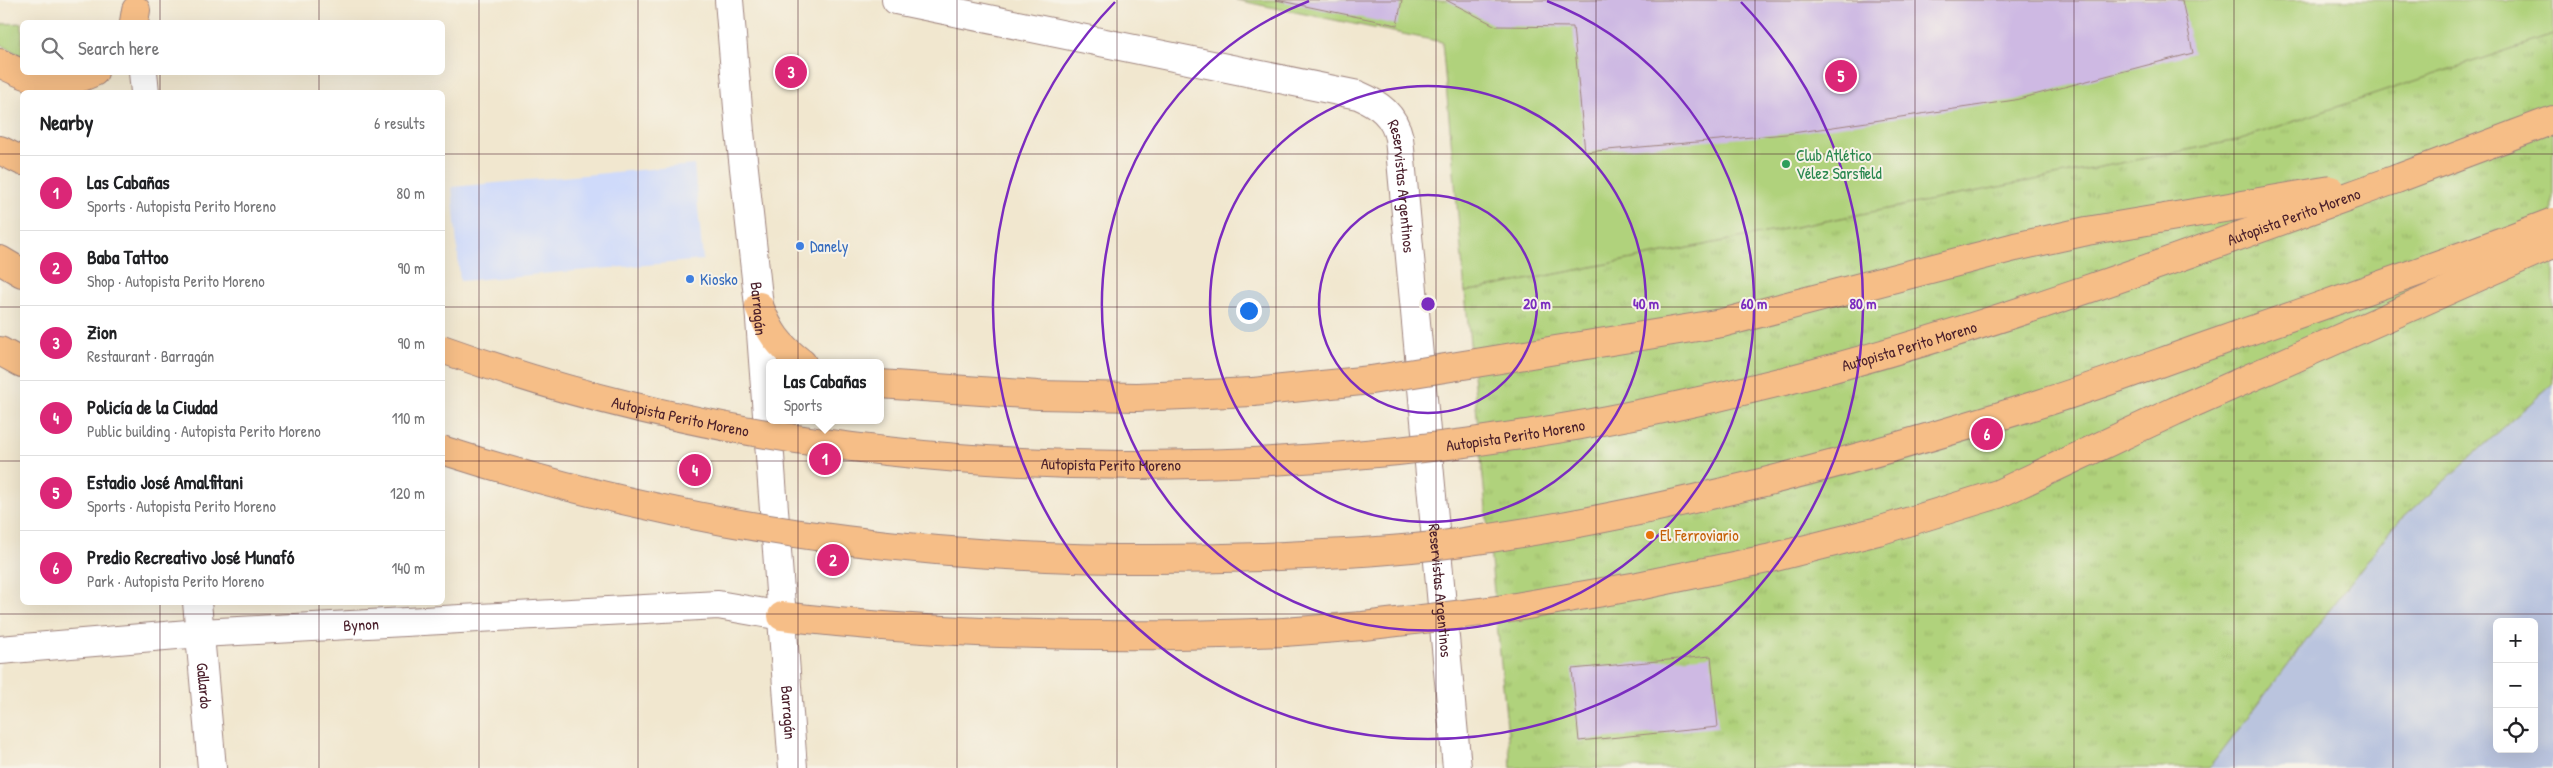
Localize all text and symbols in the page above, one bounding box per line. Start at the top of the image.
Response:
search box [20,20,445,75]
icon: search [38,34,66,62]
text: Search here [78,35,159,61]
pin: 3 [775,53,807,91]
pin: 5 [1825,57,1857,95]
text: Nearby [40,108,93,137]
text: 6 results [374,112,425,134]
street label: Reservistas Argentinos [1383,115,1421,254]
place label: Club Atlético Vélez Sarsfield [1796,144,1882,184]
marker: Club Atlético Vélez Sarsfield [1780,158,1792,170]
text: Las Cabañas [87,169,170,195]
text: 1 [53,182,59,204]
text: 80 m [396,182,425,204]
street label: Autopista Perito Moreno [2224,182,2364,250]
text: Sports · Autopista Perito Moreno [87,195,276,217]
place label: Danely [810,235,849,257]
marker: Danely [794,240,806,252]
text: Baba Tattoo [87,244,168,270]
text: 2 [52,257,60,279]
text: 90 m [397,257,425,279]
place label: Kiosko [700,268,738,290]
text: Shop · Autopista Perito Moreno [87,270,265,292]
marker: Kiosko [684,273,696,285]
street label: Barragán [745,281,772,336]
text: 20 m [1523,293,1551,314]
text: 40 m [1633,293,1659,314]
text: 60 m [1741,293,1767,314]
text: 80 m [1850,293,1876,314]
centre of rings [1419,295,1437,313]
your location [1236,298,1262,324]
street label: Autopista Perito Moreno [1839,315,1980,376]
text: Zion [87,319,117,345]
text: 3 [52,332,60,354]
text: 90 m [397,332,425,354]
text: Restaurant · Barragán [87,345,214,367]
popup [766,359,884,424]
text: Las Cabañas [784,368,866,394]
street label: Autopista Perito Moreno [609,390,751,442]
text: Policía de la Ciudad [87,394,217,420]
text: Sports [784,394,822,416]
text: 4 [53,407,59,429]
text: 110 m [392,407,425,429]
street label: Autopista Perito Moreno [1445,413,1587,456]
pin: 6 [1971,415,2003,453]
text: Public building · Autopista Perito Moreno [87,420,321,442]
pin: 1 [809,440,841,478]
pin: 4 [679,451,711,489]
street label: Autopista Perito Moreno [1040,452,1182,476]
text: Estadio José Amalfitani [87,469,243,495]
text: 5 [53,482,59,504]
text: 120 m [390,482,425,504]
text: Sports · Autopista Perito Moreno [87,495,276,517]
street label: Reservistas Argentinos [1424,523,1458,658]
place label: El Ferroviario [1660,524,1739,546]
marker: El Ferroviario [1644,529,1656,541]
pin: 2 [817,541,849,579]
text: Predio Recreativo José Munafó [87,544,294,570]
text: 6 [53,557,59,579]
text: 140 m [391,557,425,579]
text: Park · Autopista Perito Moreno [87,570,264,592]
street label: Bynon [343,612,380,636]
map controls [2493,618,2538,753]
button: + [2493,618,2538,663]
street label: Gallardo [192,662,218,710]
button: − [2493,663,2538,708]
street label: Barragán [776,685,802,740]
button: locate [2493,708,2538,753]

